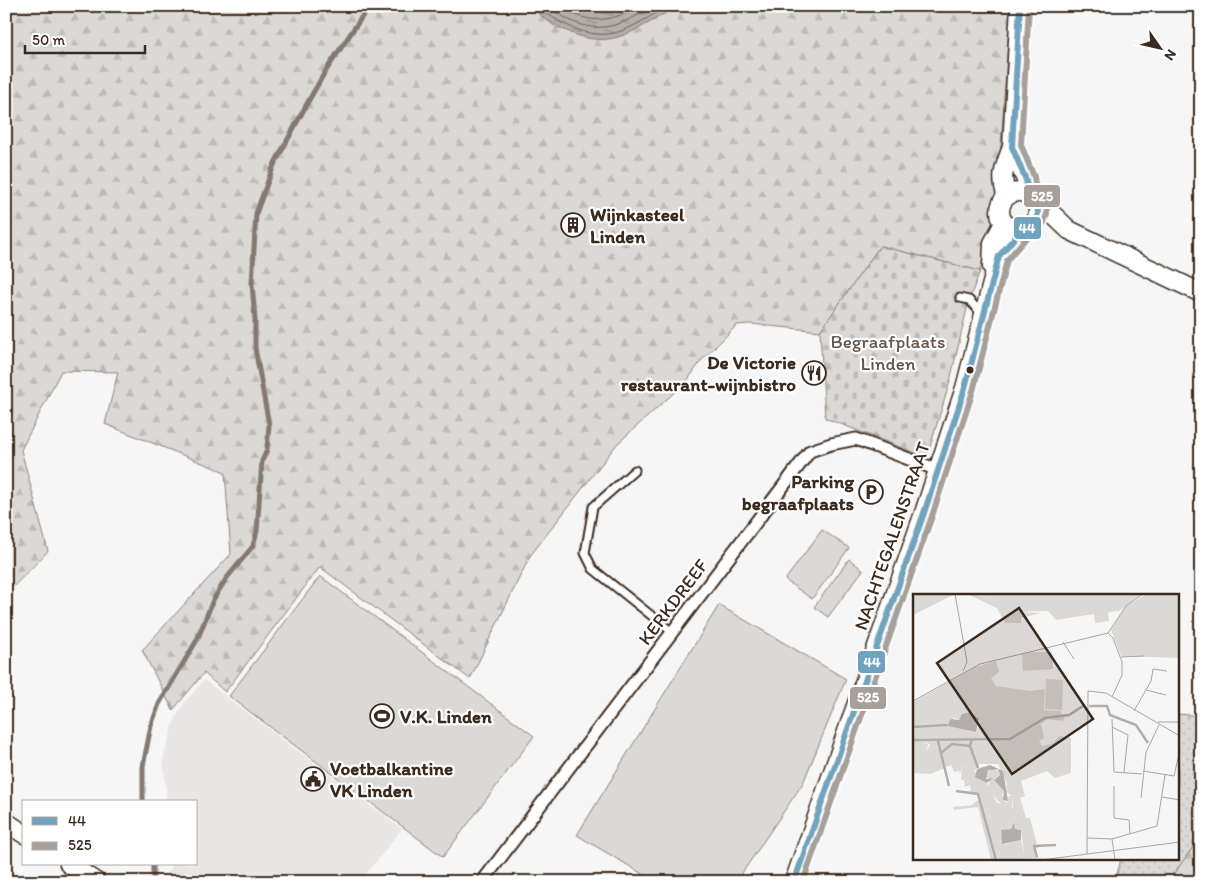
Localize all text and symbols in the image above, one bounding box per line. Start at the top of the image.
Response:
scale bar [25,22,145,54]
north arrow [1134,22,1184,72]
text: 50 m [32,31,65,49]
text: N [1161,46,1180,64]
line badge: 525 [1023,184,1061,208]
text: 525 [1031,188,1054,205]
place label: Wijnkasteel Linden [590,203,685,248]
building icon: Wijnkasteel Linden [560,212,586,238]
line badge: 44 [1013,216,1042,240]
text: 44 [1019,220,1036,237]
park label: Begraafplaats Linden [831,330,945,375]
place label: De Victorie restaurant-wijnbistro [621,351,796,396]
restaurant icon: De Victorie restaurant-wijnbistro [801,360,827,386]
unlabelled marker [965,365,975,375]
street label: NACHTEGALENSTRAAT [849,439,935,633]
place label: Parking begraafplaats [742,470,855,515]
parking icon: Parking begraafplaats [858,479,884,505]
street label: KERKDREEF [633,554,713,650]
inset map [913,594,1180,860]
line badge: 44 [857,650,886,674]
text: 44 [864,654,881,671]
line badge: 525 [849,686,887,710]
text: 525 [857,689,880,706]
sports icon: V.K. Linden [369,703,395,729]
place label: V.K. Linden [400,705,492,728]
place label: Voetbalkantine VK Linden [330,757,453,802]
public building icon: Voetbalkantine VK Linden [300,766,326,792]
legend [22,800,198,866]
text: 44 [68,812,86,830]
text: 525 [68,836,92,854]

